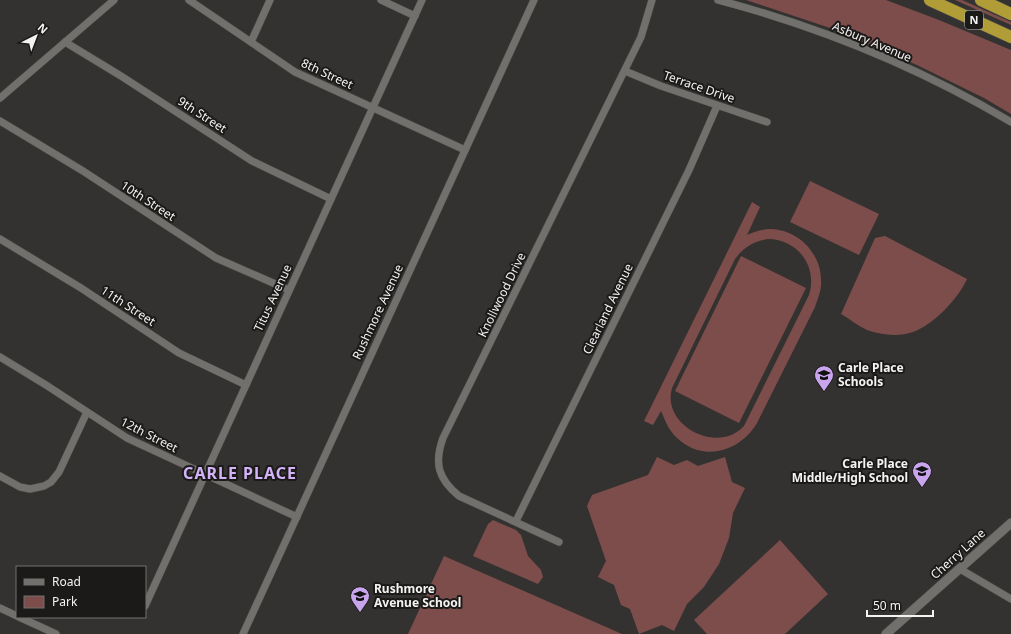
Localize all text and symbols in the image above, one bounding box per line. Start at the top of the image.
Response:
road number: N [965,11,983,29]
north arrow [16,16,56,56]
street label: Asbury Avenue [830,17,915,66]
text: N [35,20,51,37]
street label: 8th Street [299,54,356,93]
street label: Terrace Drive [661,66,737,107]
street label: 9th Street [174,92,231,137]
street label: 10th Street [118,177,179,225]
street label: Knollwood Drive [474,249,530,340]
street label: Clearland Avenue [578,260,637,357]
street label: Titus Avenue [250,261,296,334]
street label: Rushmore Avenue [348,261,407,362]
street label: 11th Street [98,282,159,330]
place label: Carle Place Schools [838,359,904,390]
school or university icon: Carle Place Schools [813,364,835,392]
street label: 12th Street [118,413,181,457]
place label: Carle Place Middle/High School [792,455,908,486]
school or university icon: Carle Place Middle/High School [911,460,933,488]
district label: CARLE PLACE [183,462,297,484]
street label: Cherry Lane [927,524,989,583]
legend [16,566,146,618]
text: Road [52,573,81,590]
place label: Rushmore Avenue School [374,580,461,611]
school or university icon: Rushmore Avenue School [349,585,371,613]
scale bar [867,592,933,618]
text: Park [52,593,78,610]
text: 50 m [873,597,901,614]

